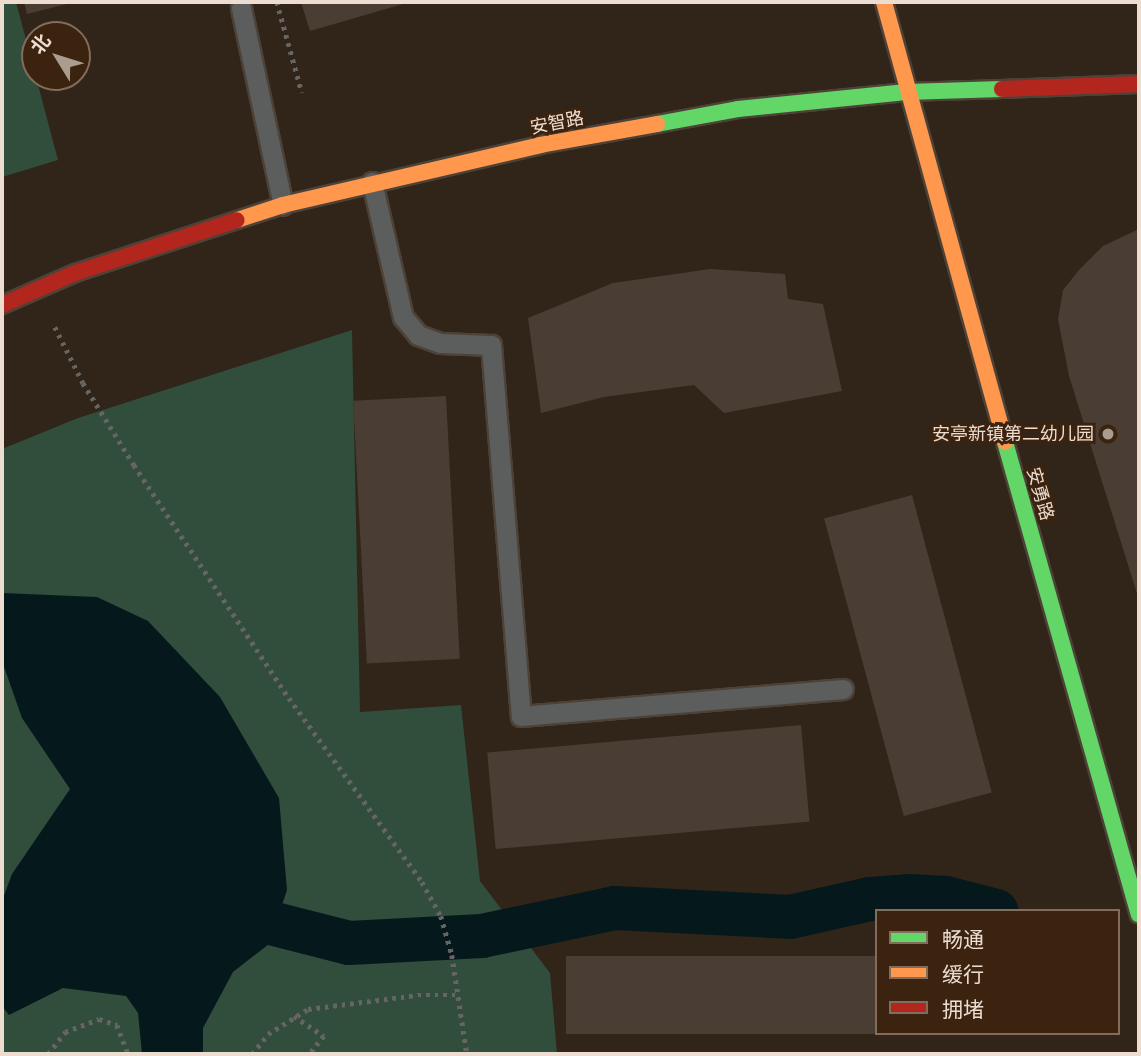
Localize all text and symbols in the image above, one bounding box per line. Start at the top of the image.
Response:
north arrow [21,21,91,91]
text: 北 [27,30,55,58]
street label: 安智路 [528,107,586,139]
place label: 安亭新镇第二幼儿园 [932,423,1094,445]
marker: 安亭新镇第二幼儿园 [1100,426,1116,442]
street label: 安勇路 [1022,465,1058,523]
legend [875,909,1120,1035]
text: 畅通 [942,928,984,951]
text: 缓行 [942,963,984,986]
text: 拥堵 [942,998,984,1021]

